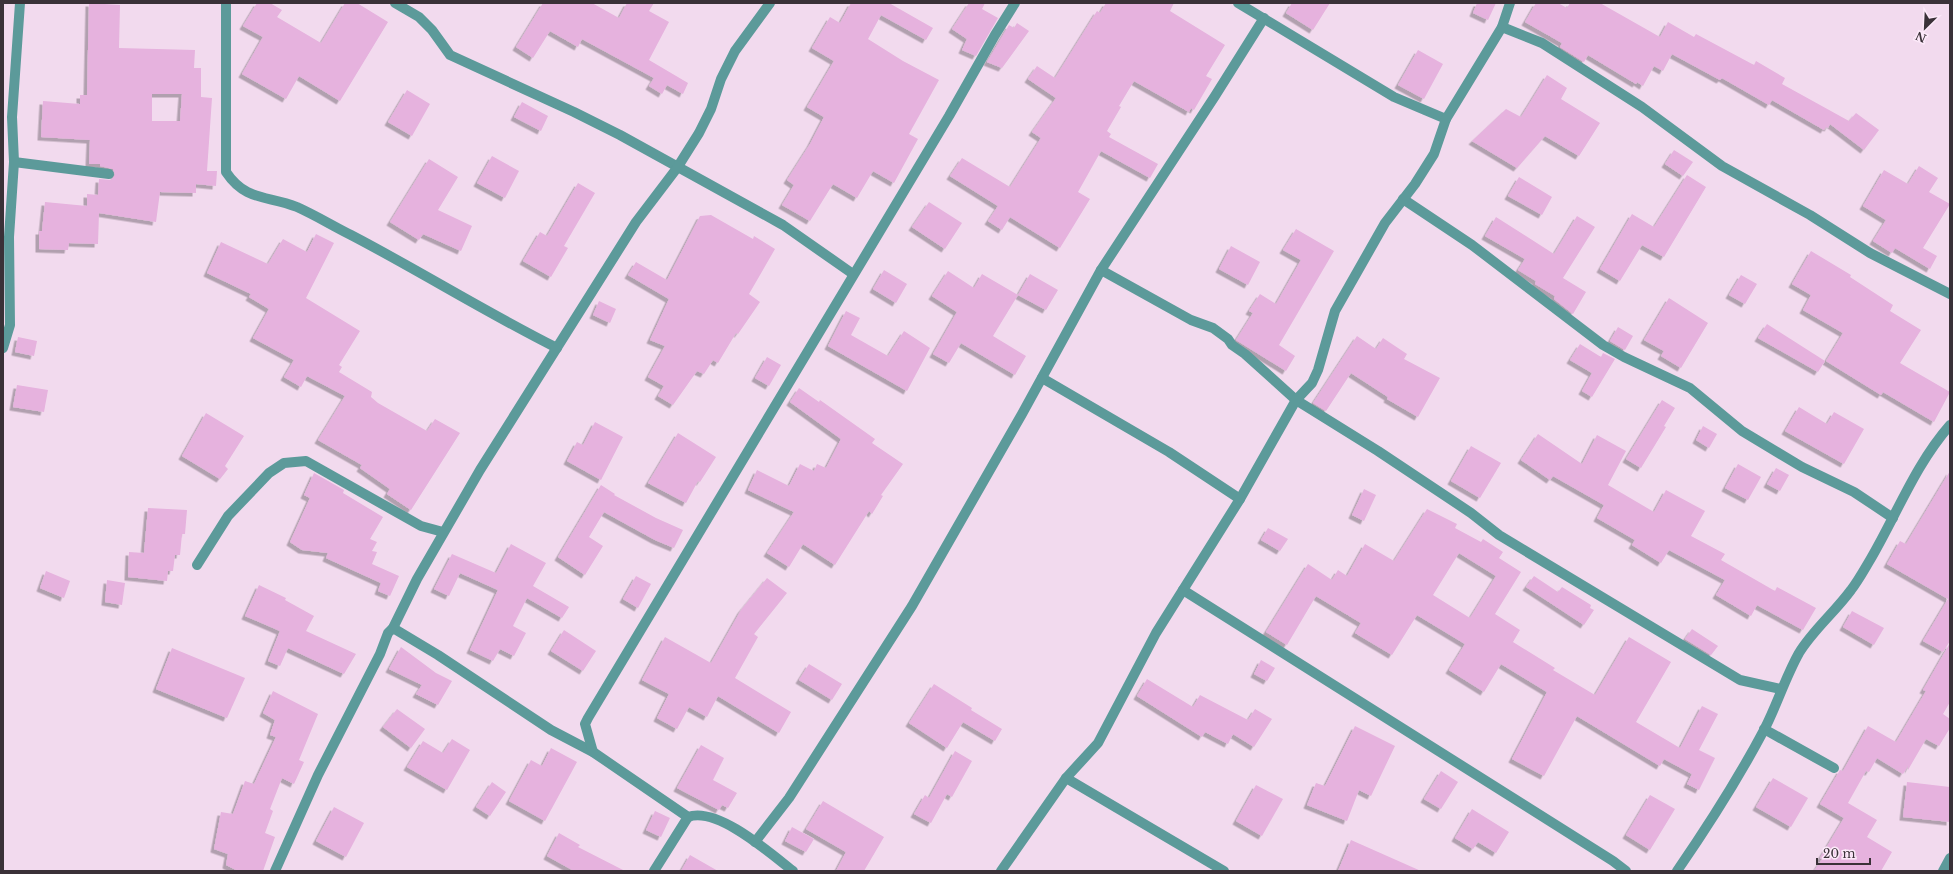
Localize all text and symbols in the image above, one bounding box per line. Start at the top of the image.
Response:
north arrow [1905,8,1945,48]
text: N [1913,28,1929,46]
scale bar [1817,840,1870,866]
text: 20 m [1823,846,1855,861]

